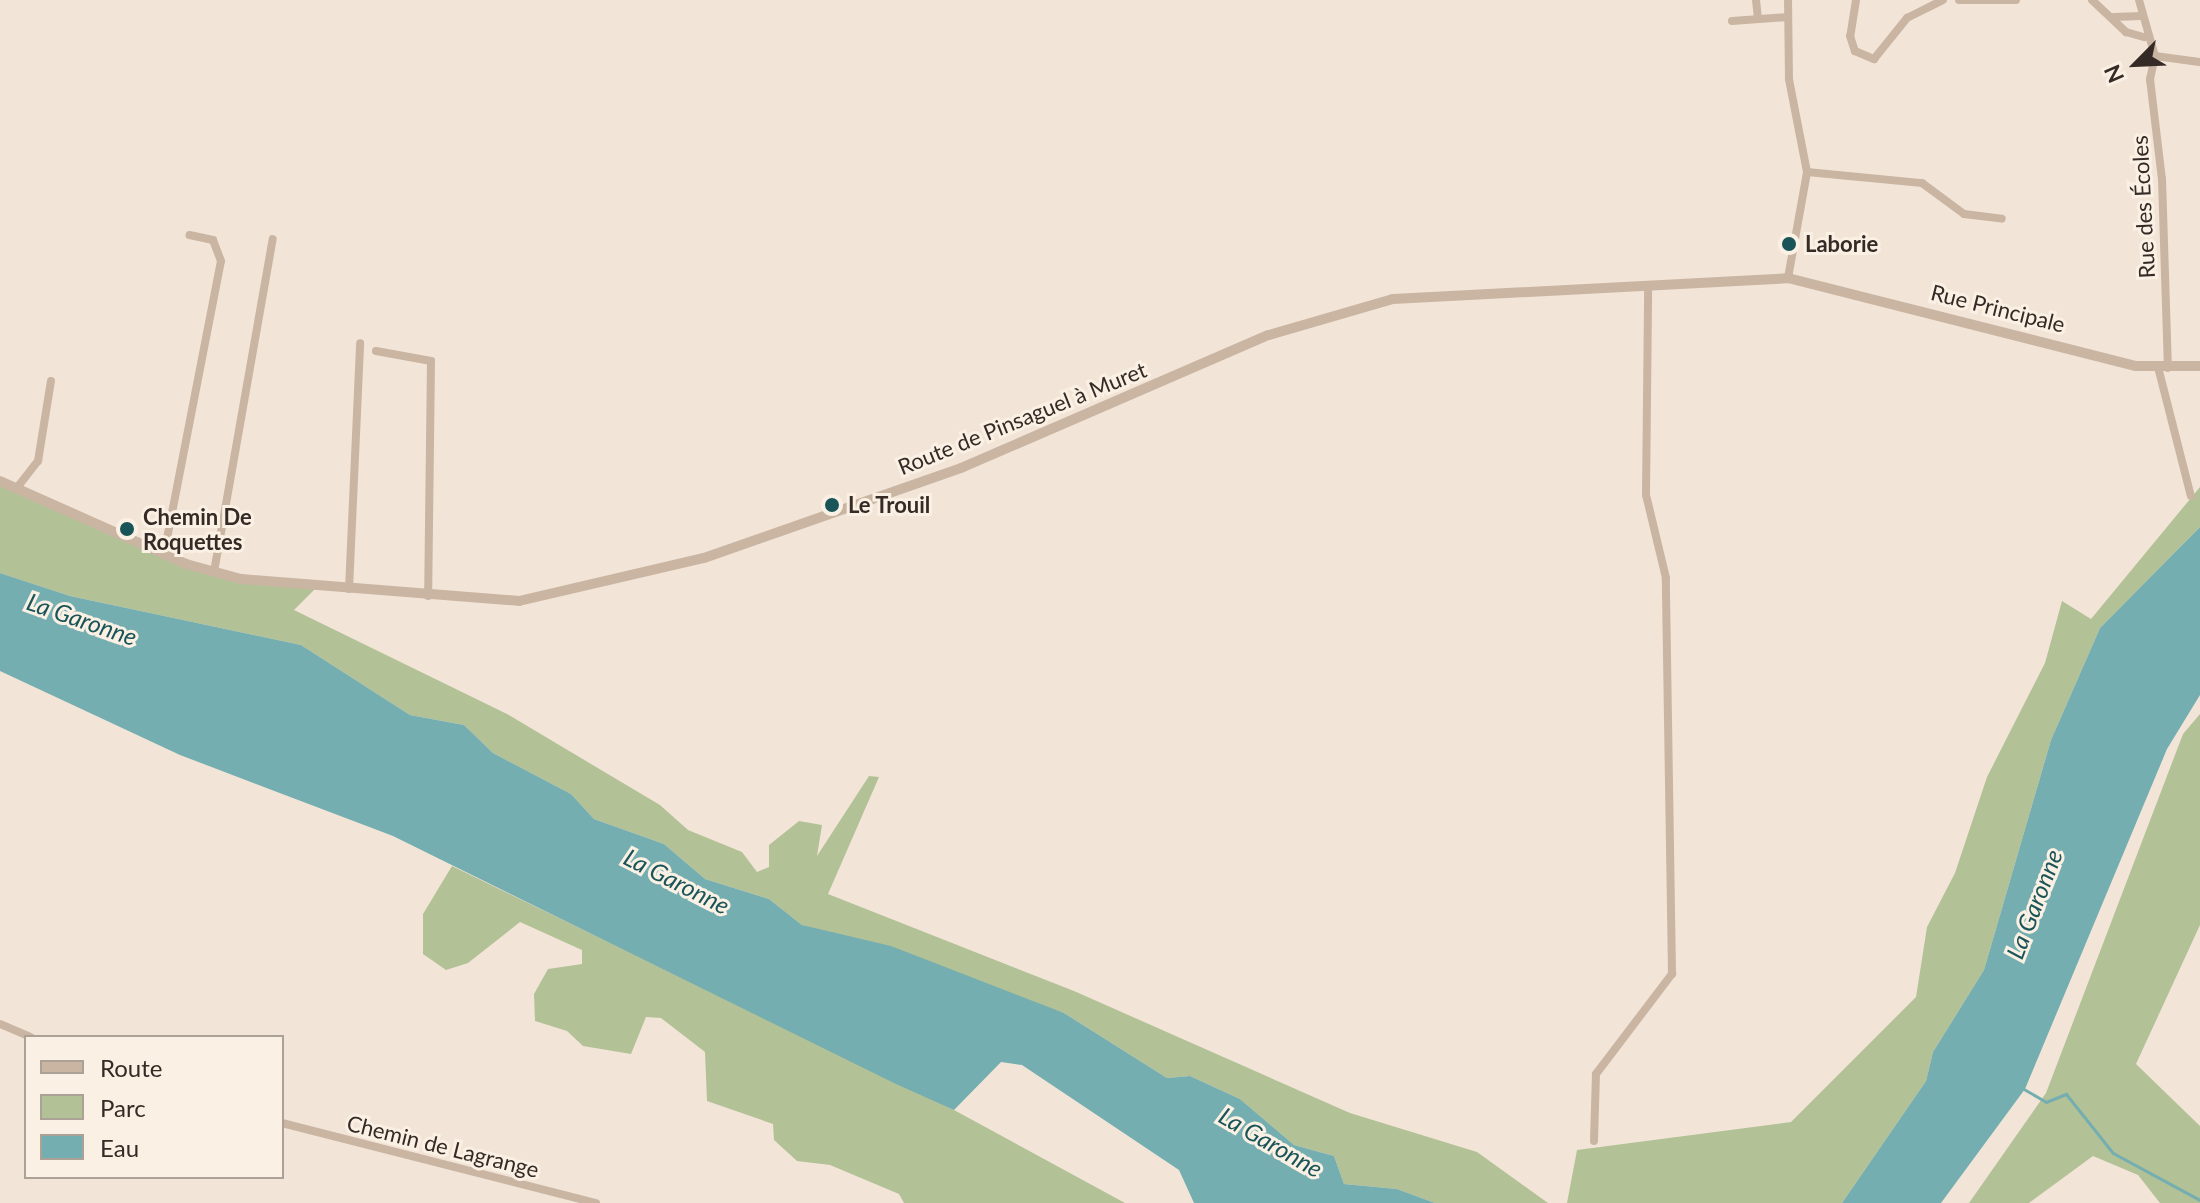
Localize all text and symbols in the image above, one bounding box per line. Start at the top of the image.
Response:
north arrow [2096,24,2176,104]
text: N [2098,61,2129,87]
street label: Rue des Écoles [2126,135,2160,279]
place label: Laborie [1805,231,1878,257]
marker: Laborie [1780,235,1798,253]
street label: Rue Principale [1928,279,2068,337]
street label: Route de Pinsaguel à Muret [894,356,1150,480]
place label: Le Trouil [848,492,931,518]
marker: Le Trouil [823,496,841,514]
place label: Chemin De Roquettes [143,503,252,554]
marker: Chemin De Roquettes [118,520,136,538]
water label: La Garonne [23,587,141,651]
water label: La Garonne [619,842,735,920]
water label: La Garonne [2000,845,2068,963]
legend [24,1035,284,1179]
text: Route [100,1053,162,1082]
text: Parc [100,1093,146,1122]
water label: La Garonne [1214,1101,1328,1183]
street label: Chemin de Lagrange [344,1109,542,1183]
text: Eau [100,1133,139,1162]

